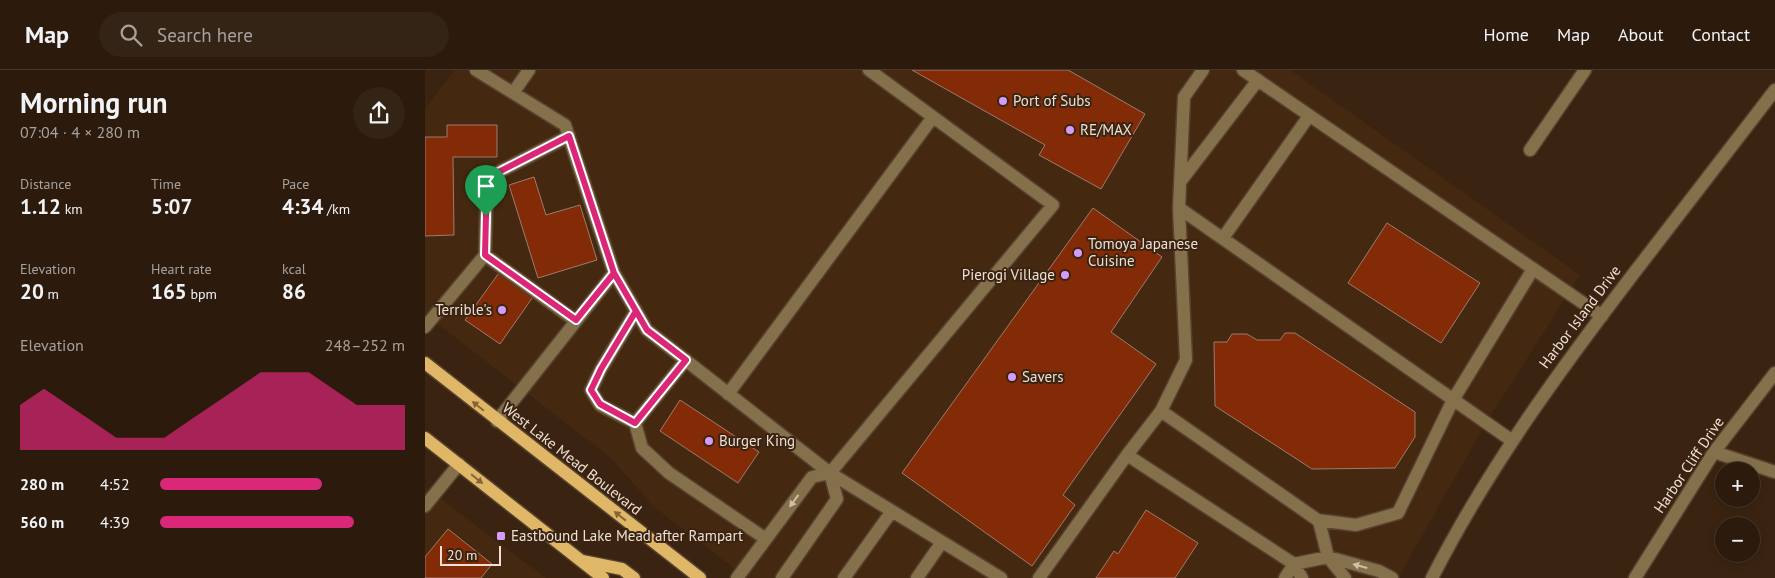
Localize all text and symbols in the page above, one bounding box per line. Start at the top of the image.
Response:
search box [99,12,449,57]
text: Map [25,19,69,50]
icon: search [117,21,145,49]
text: Search here [157,23,253,47]
text: Home [1483,23,1529,46]
text: Map [1557,23,1590,46]
text: About [1618,23,1664,46]
text: Contact [1692,23,1750,46]
text: Morning run [20,84,168,121]
button: share [353,87,405,139]
place label: Port of Subs [1013,91,1091,110]
marker: Port of Subs [997,95,1009,107]
place label: RE/MAX [1080,120,1132,139]
text: 07:04 · 4 × 280 m [20,122,140,142]
marker: RE/MAX [1064,124,1076,136]
pin [465,165,507,216]
icon: arrive [472,172,500,200]
text: Distance [20,175,71,193]
text: Time [151,175,181,193]
text: Pace [282,175,309,193]
text: 1.12 [20,193,61,220]
text: 5:07 [151,193,192,220]
text: 4:34 [282,193,323,220]
text: km [61,200,83,218]
text: /km [323,200,350,218]
place label: Tomoya Japanese Cuisine [1088,234,1198,270]
marker: Tomoya Japanese Cuisine [1072,247,1084,259]
text: Elevation [20,260,76,278]
text: Heart rate [151,260,212,278]
text: kcal [282,260,306,278]
street label: Harbor Island Drive [1535,261,1625,372]
place label: Pierogi Village [962,265,1055,284]
marker: Pierogi Village [1059,269,1071,281]
text: 20 [20,278,44,305]
text: 165 [151,278,187,305]
text: 86 [282,278,306,305]
text: m [44,285,59,303]
text: bpm [187,285,217,303]
place label: Terrible's [435,300,492,319]
marker: Terrible's [496,304,508,316]
text: Elevation [20,335,84,355]
text: 248–252 m [325,335,405,355]
place label: Savers [1022,367,1064,386]
marker: Savers [1006,371,1018,383]
street label: West Lake Mead Boulevard [499,398,646,519]
one-way arrow [471,400,484,411]
street label: Harbor Cliff Drive [1649,413,1728,516]
place label: Burger King [719,431,795,450]
marker: Burger King [703,435,715,447]
map controls [1715,462,1760,562]
button: + [1715,462,1760,507]
one-way arrow [470,473,483,484]
text: 280 m [20,474,64,494]
text: 4:52 [100,474,130,494]
one-way arrow [789,495,799,508]
one-way arrow [614,511,627,522]
text: 560 m [20,512,64,532]
text: 4:39 [100,512,130,532]
button: − [1715,517,1760,562]
place label: Eastbound Lake Mead after Rampart [511,526,743,545]
marker: Eastbound Lake Mead after Rampart [495,530,507,542]
scale bar [440,543,501,566]
text: 20 m [447,546,477,564]
one-way arrow [1353,562,1368,570]

